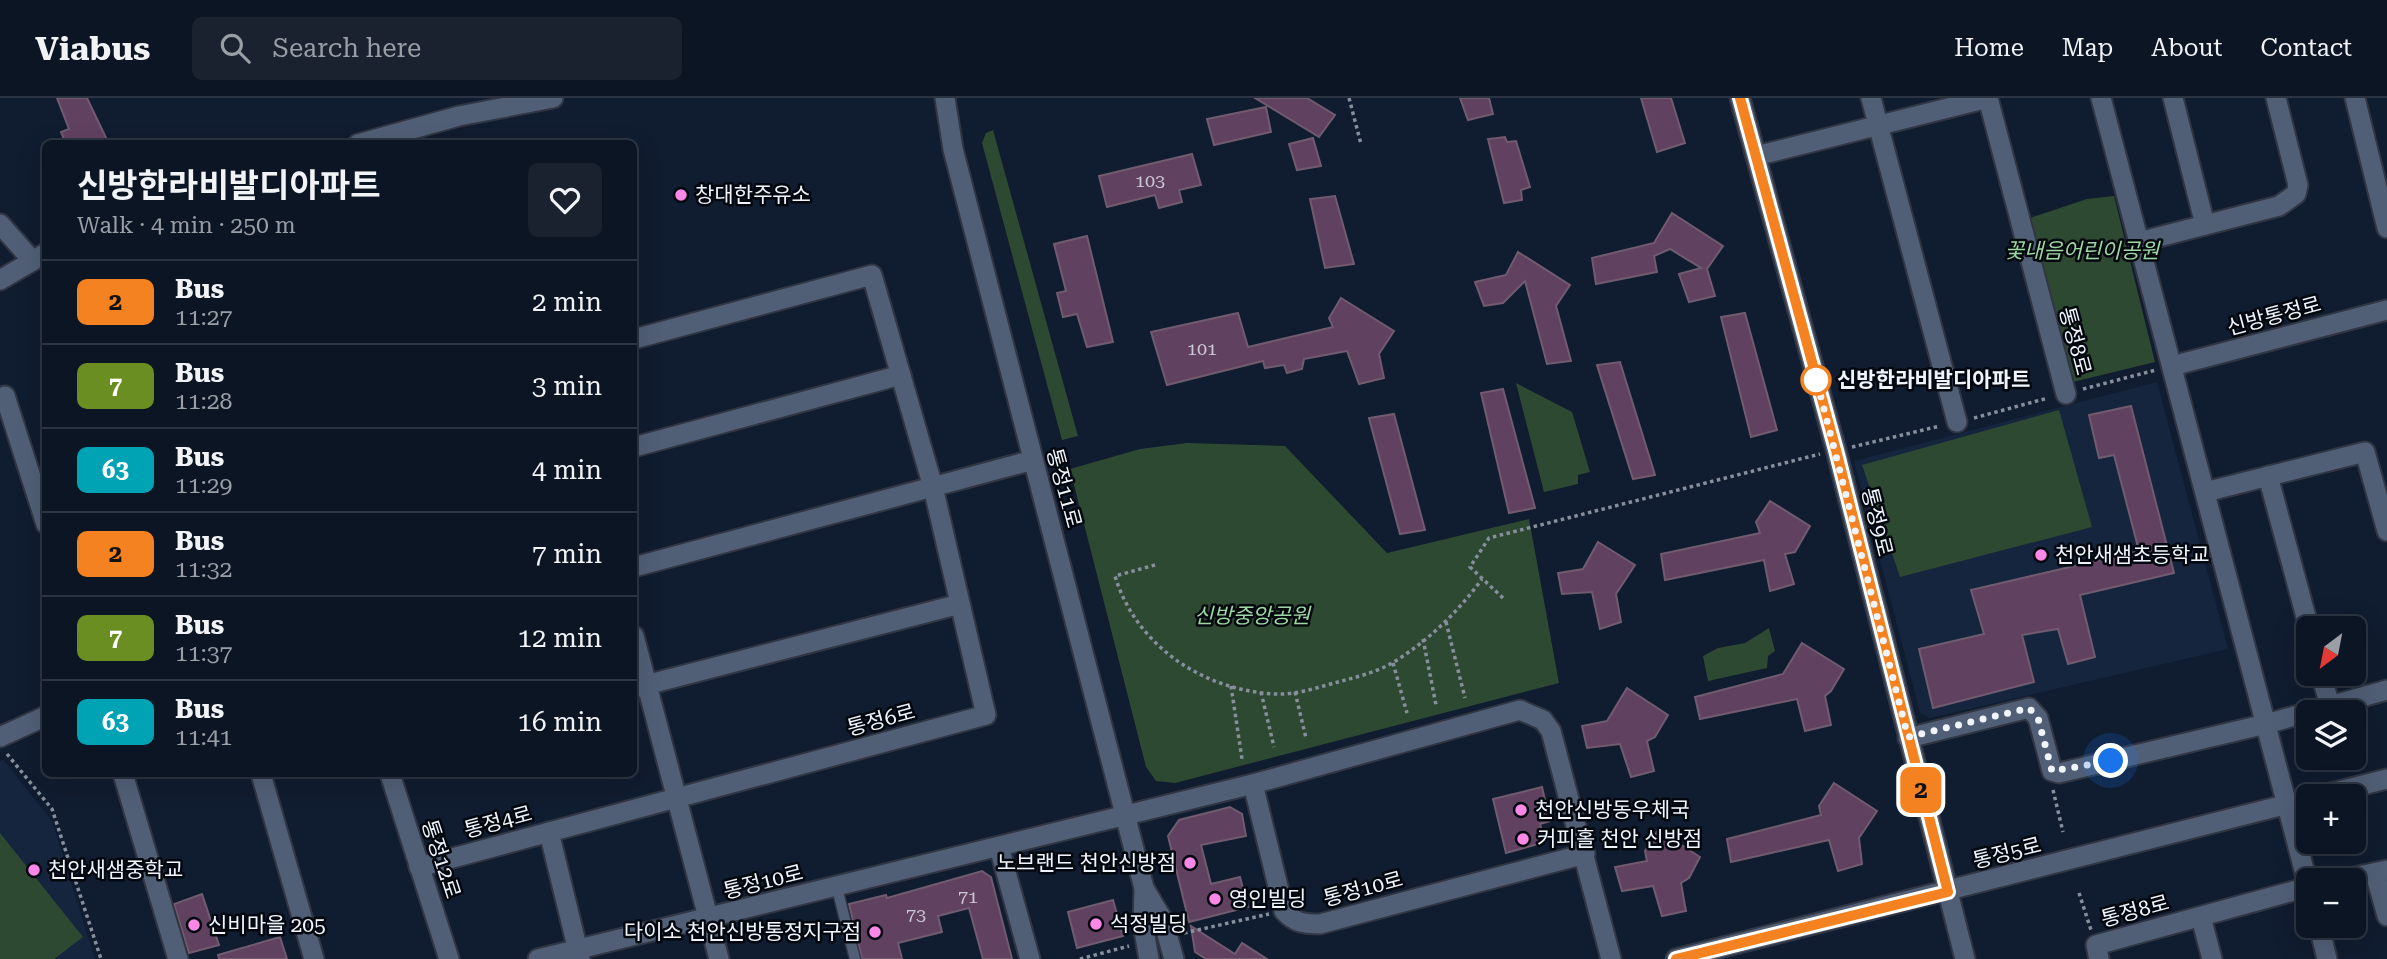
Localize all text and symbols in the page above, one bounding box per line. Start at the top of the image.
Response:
search box [192,17,682,80]
text: Viabus [35,29,150,68]
icon: search [216,29,254,67]
text: Search here [272,33,421,63]
text: Home [1954,34,2024,62]
text: Map [2062,34,2113,62]
text: About [2151,34,2222,62]
text: Contact [2260,34,2352,62]
button: heart [528,163,602,237]
text: 신방한라비발디아파트 [77,166,381,205]
house number: 103 [1135,170,1165,191]
place label: 창대한주유소 [695,183,811,207]
marker: 창대한주유소 [673,187,689,203]
text: Walk · 4 min · 250 m [77,212,296,239]
park label: 꽃내음어린이공원 [2005,239,2161,263]
text: Bus [175,274,224,304]
text: 2 min [532,287,602,317]
text: 2 [109,288,122,316]
street label: 신방통정로 [2224,292,2324,340]
text: 11:27 [175,304,232,331]
street label: 통정8로 [2054,304,2096,378]
house number: 101 [1187,338,1217,359]
text: Bus [175,358,224,388]
marker: 신방한라비발디아파트 [1801,365,1831,395]
place label: 신방한라비발디아파트 [1837,368,2030,392]
text: 3 min [532,371,602,401]
text: 7 [109,372,122,400]
text: 11:28 [175,388,232,415]
text: Bus [175,442,224,472]
street label: 통정11로 [1042,446,1086,530]
text: 4 min [532,455,602,485]
text: 63 [102,456,129,484]
text: 11:29 [175,472,232,499]
street label: 통정9로 [1857,485,1897,559]
text: Bus [175,526,224,556]
text: 7 min [532,539,602,569]
text: 2 [109,540,122,568]
place label: 천안새샘초등학교 [2055,543,2210,567]
marker: 천안새샘초등학교 [2033,547,2049,563]
text: 11:32 [175,556,232,583]
park label: 신방중앙공원 [1194,604,1312,628]
text: Bus [175,610,224,640]
north arrow [2296,616,2366,686]
map controls [2296,616,2366,938]
text: 12 min [518,623,602,653]
text: 7 [109,624,122,652]
text: 11:37 [175,640,232,667]
text: Bus [175,694,224,724]
street label: 통정6로 [844,699,918,741]
button: layers [2296,700,2366,770]
text: 16 min [518,707,602,737]
text: 63 [102,708,129,736]
text: 11:41 [175,724,232,751]
your location [2093,743,2128,778]
line badge: 2 [1898,767,1944,813]
text: 2 [1914,776,1928,804]
button: + [2296,784,2366,854]
place label: 천안신방동우체국 [1535,798,1690,822]
street label: 통정4로 [461,801,535,843]
marker: 천안신방동우체국 [1513,802,1529,818]
street label: 통정12로 [417,817,465,901]
place label: 커피홀 천안 신방점 [1537,827,1702,851]
marker: 커피홀 천안 신방점 [1515,831,1531,847]
street label: 통정5로 [1970,833,2044,873]
place label: 노브랜드 천안신방점 [997,851,1176,875]
marker: 노브랜드 천안신방점 [1182,855,1198,871]
place label: 천안새샘중학교 [48,858,183,882]
street label: 통정10로 [721,861,805,903]
marker: 천안새샘중학교 [26,862,42,878]
street label: 통정10로 [1321,867,1405,911]
button: − [2296,868,2366,938]
house number: 71 [958,886,978,907]
place label: 영인빌딩 [1229,887,1306,911]
street label: 통정8로 [2098,890,2172,932]
marker: 영인빌딩 [1207,891,1223,907]
house number: 73 [906,904,926,925]
place label: 석정빌딩 [1110,912,1187,936]
place label: 신비마을 205 [208,913,326,937]
marker: 석정빌딩 [1088,916,1104,932]
marker: 신비마을 205 [186,917,202,933]
place label: 다이소 천안신방통정지구점 [624,920,861,944]
marker: 다이소 천안신방통정지구점 [867,924,883,940]

